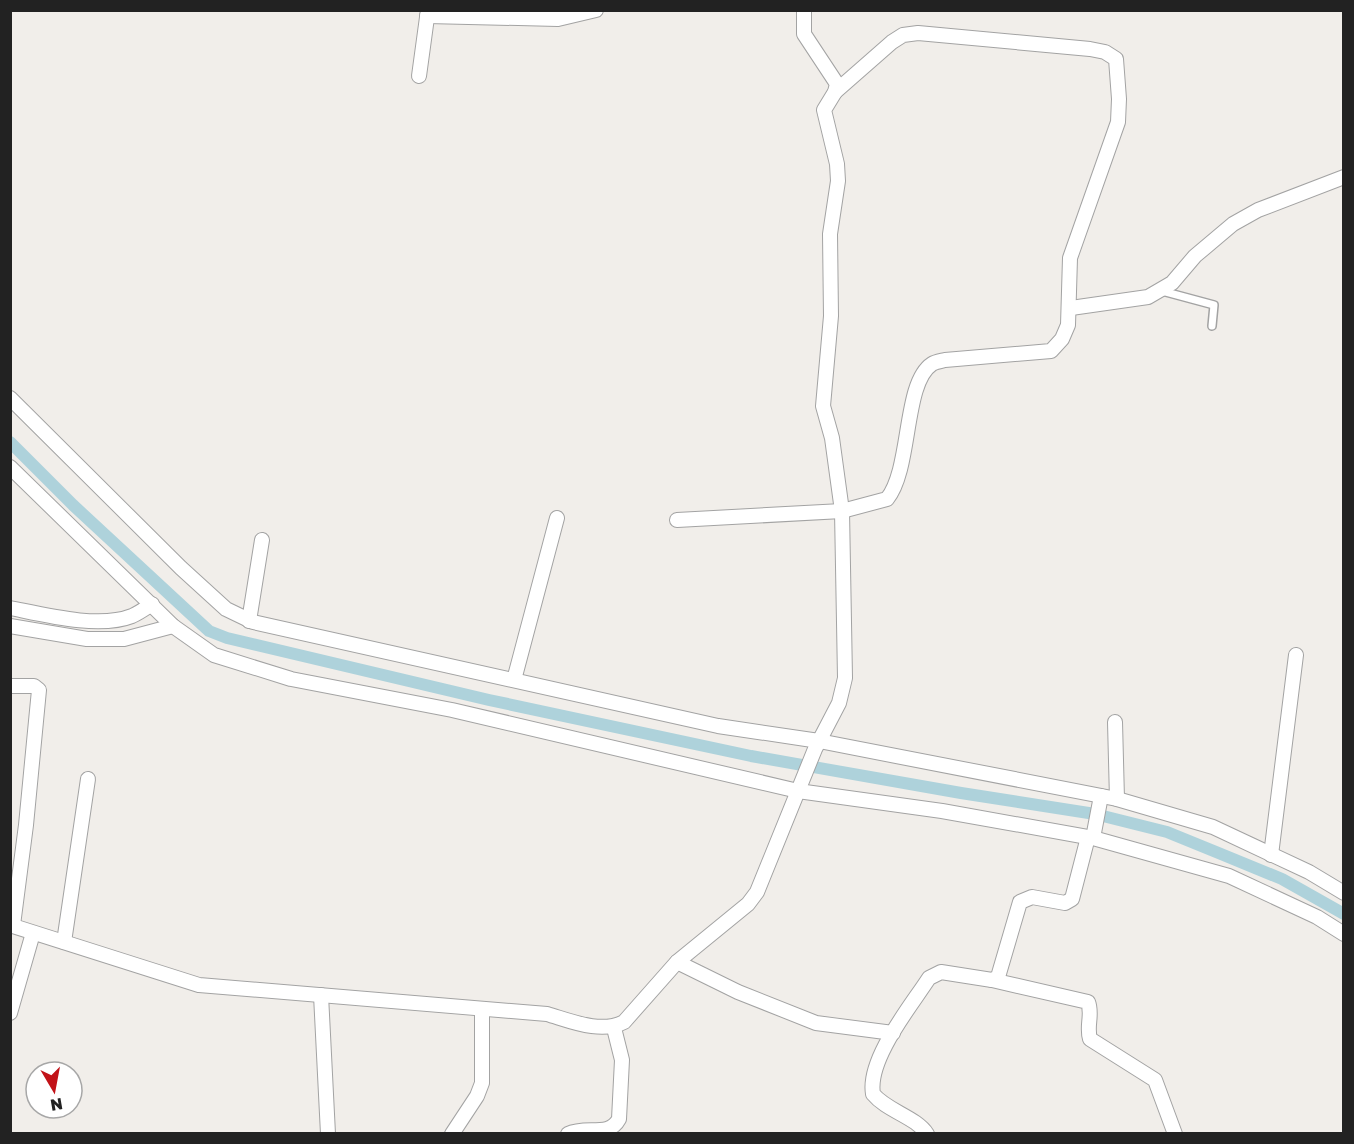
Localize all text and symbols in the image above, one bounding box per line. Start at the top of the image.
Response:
north arrow [24,1060,84,1120]
text: N [49,1094,64,1116]

